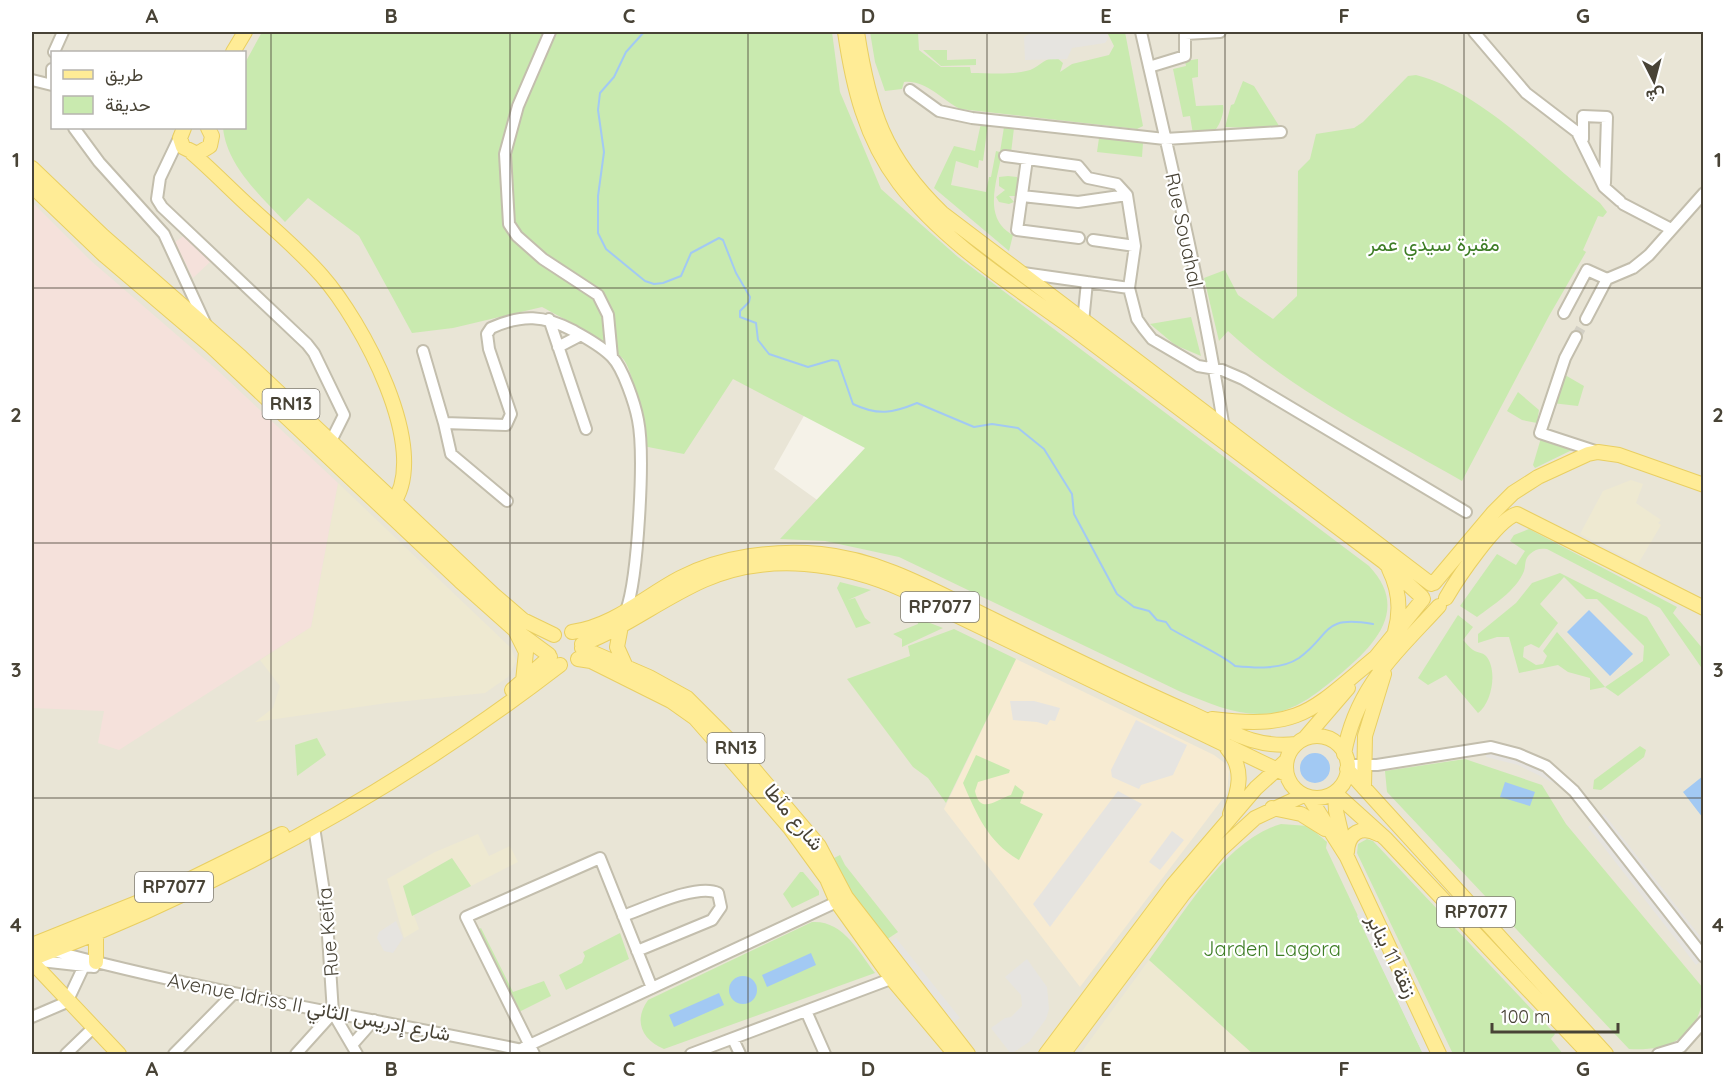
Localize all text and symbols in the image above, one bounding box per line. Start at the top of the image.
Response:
text: A [146,3,159,28]
text: B [384,3,398,28]
text: C [623,3,636,28]
text: D [861,3,875,28]
text: E [1100,3,1112,28]
text: F [1338,3,1350,28]
text: G [1576,3,1590,28]
legend [51,51,246,129]
north arrow [1624,51,1684,111]
text: طريق [105,63,143,86]
text: ش [1645,85,1666,107]
text: حديقة [105,93,151,116]
text: 1 [12,147,20,172]
text: 1 [1714,147,1722,172]
street label: Rue Souahal [1160,170,1209,289]
park label: مقبرة سيدي عمر [1367,231,1500,261]
road number: RN13 [262,389,320,419]
text: 2 [10,402,22,427]
text: 2 [1712,402,1724,427]
road number: RP7077 [901,592,979,622]
text: 3 [11,657,21,682]
text: 3 [1713,657,1723,682]
road number: RN13 [708,733,764,763]
street label: شارع مآطا [758,778,830,857]
road number: RP7077 [135,872,213,902]
street label: Rue Keifa [311,886,344,978]
road number: RP7077 [1437,897,1515,927]
street label: زنقة 11 يناير [1360,909,1423,1002]
text: 4 [10,912,22,937]
text: 4 [1712,912,1724,937]
park label: Jarden Lagora [1203,936,1341,961]
street label: Avenue Idriss II شارع إدريس الثاني [165,967,453,1051]
scale bar [1492,996,1618,1034]
text: 100 m [1501,1005,1550,1028]
text: A [146,1056,159,1081]
text: B [384,1056,398,1081]
text: C [623,1056,636,1081]
text: D [861,1056,875,1081]
text: E [1100,1056,1112,1081]
text: F [1338,1056,1350,1081]
text: G [1576,1056,1590,1081]

